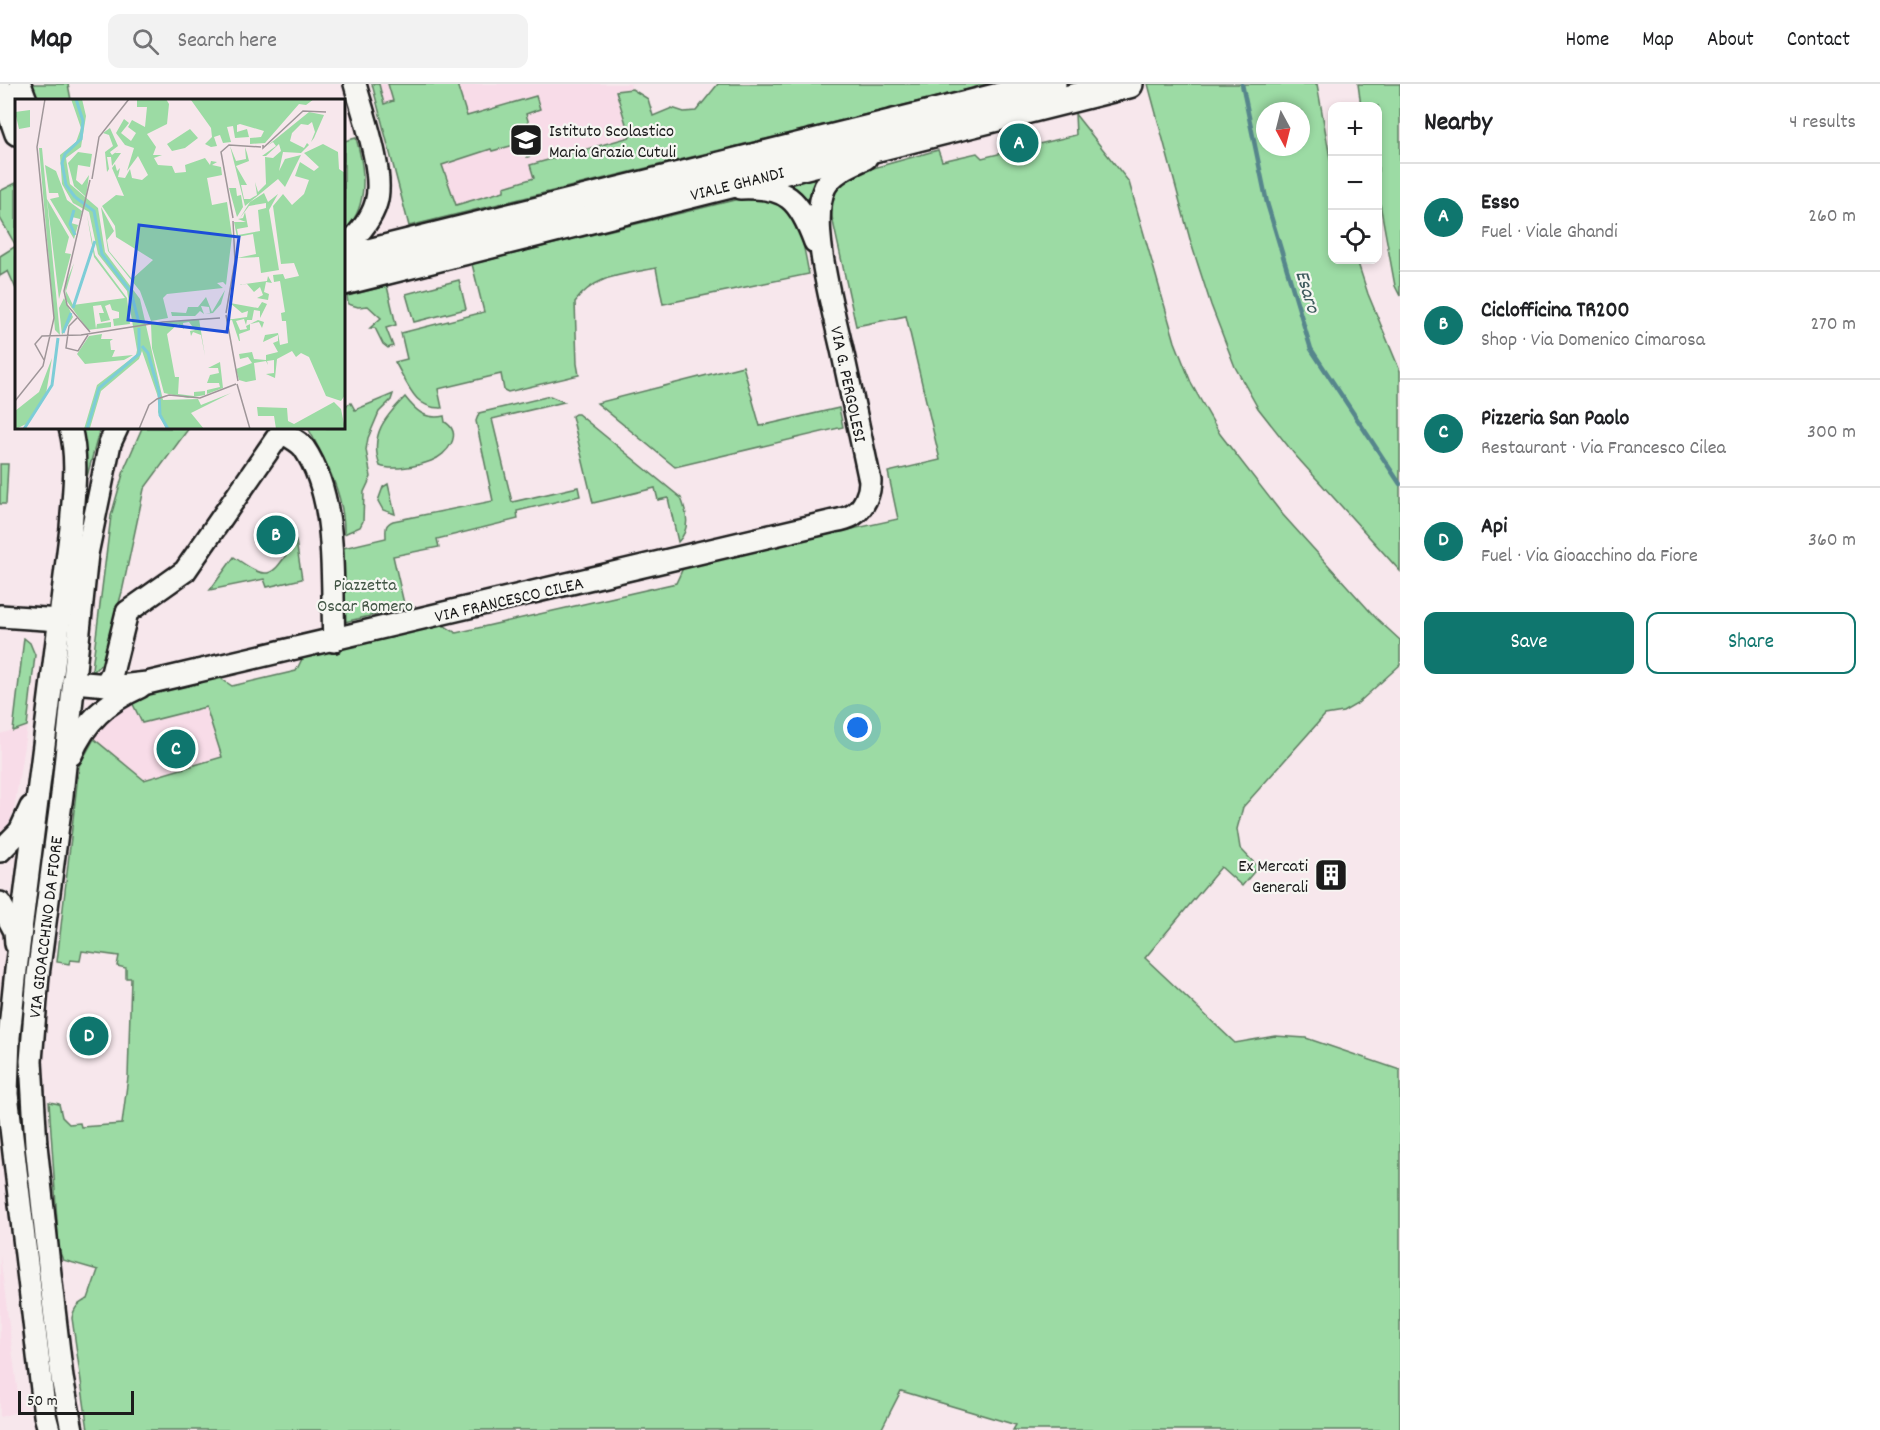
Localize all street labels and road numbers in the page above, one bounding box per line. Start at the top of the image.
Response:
street label: VIALE GHANDI [688,162,787,209]
street label: VIA G. PERGOLESI [822,324,871,445]
street label: VIA FRANCESCO CILEA [433,572,587,631]
street label: VIA GIOACCHINO DA FIORE [24,835,71,1020]

